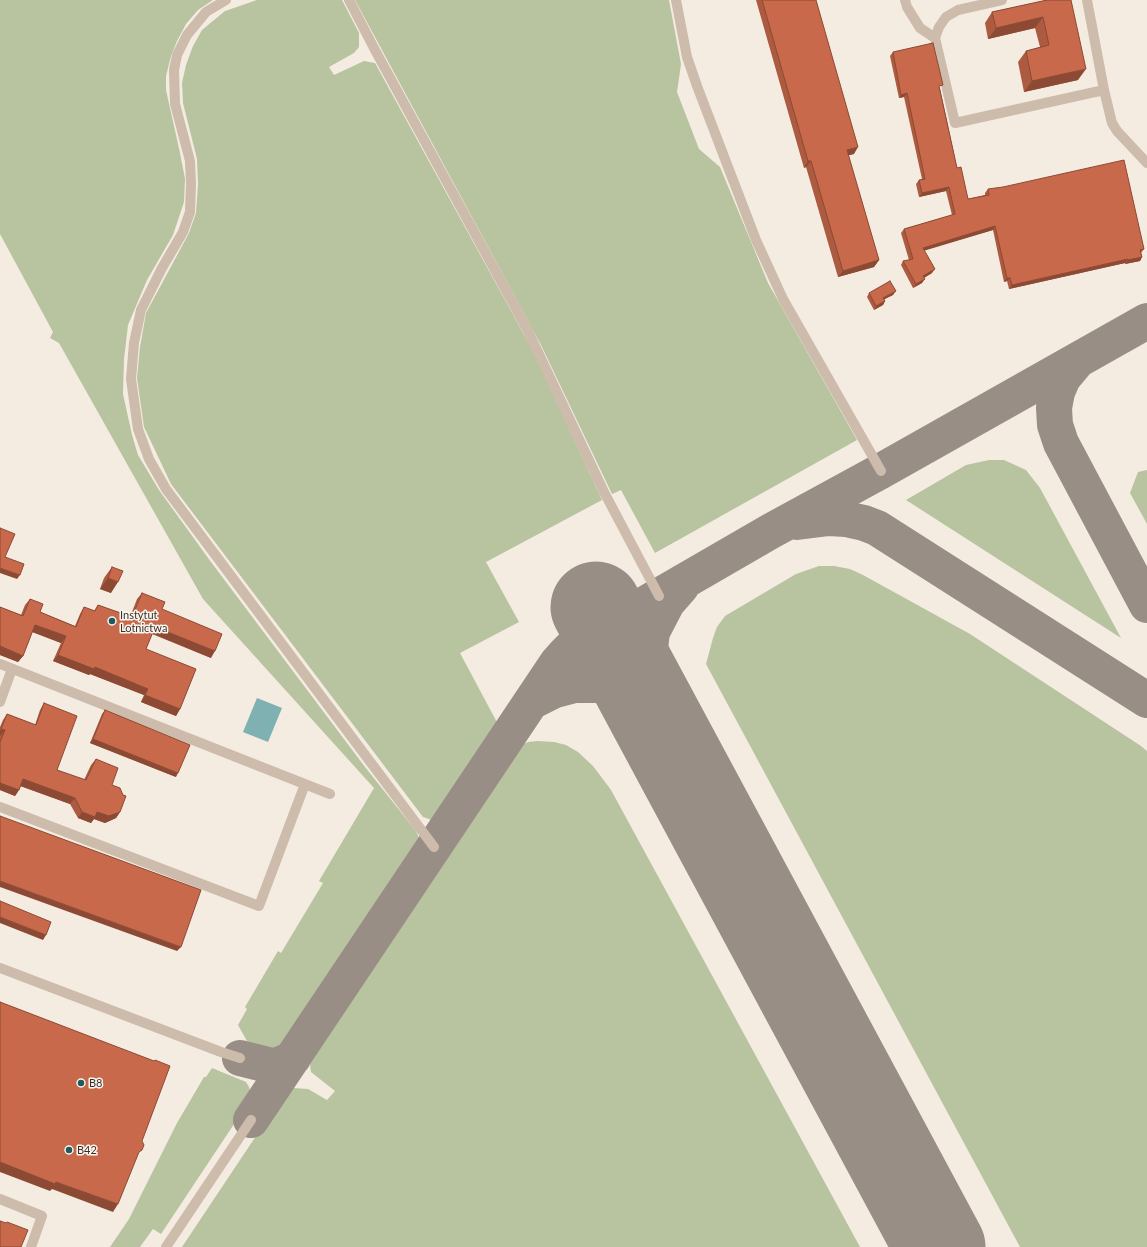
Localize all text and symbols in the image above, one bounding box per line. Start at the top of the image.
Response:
place label: Instytut Lotnictwa [120,608,167,634]
marker: Instytut Lotnictwa [107,616,117,626]
place label: B8 [89,1076,102,1090]
marker: B8 [76,1078,86,1088]
place label: B42 [77,1143,97,1157]
marker: B42 [64,1145,74,1155]

